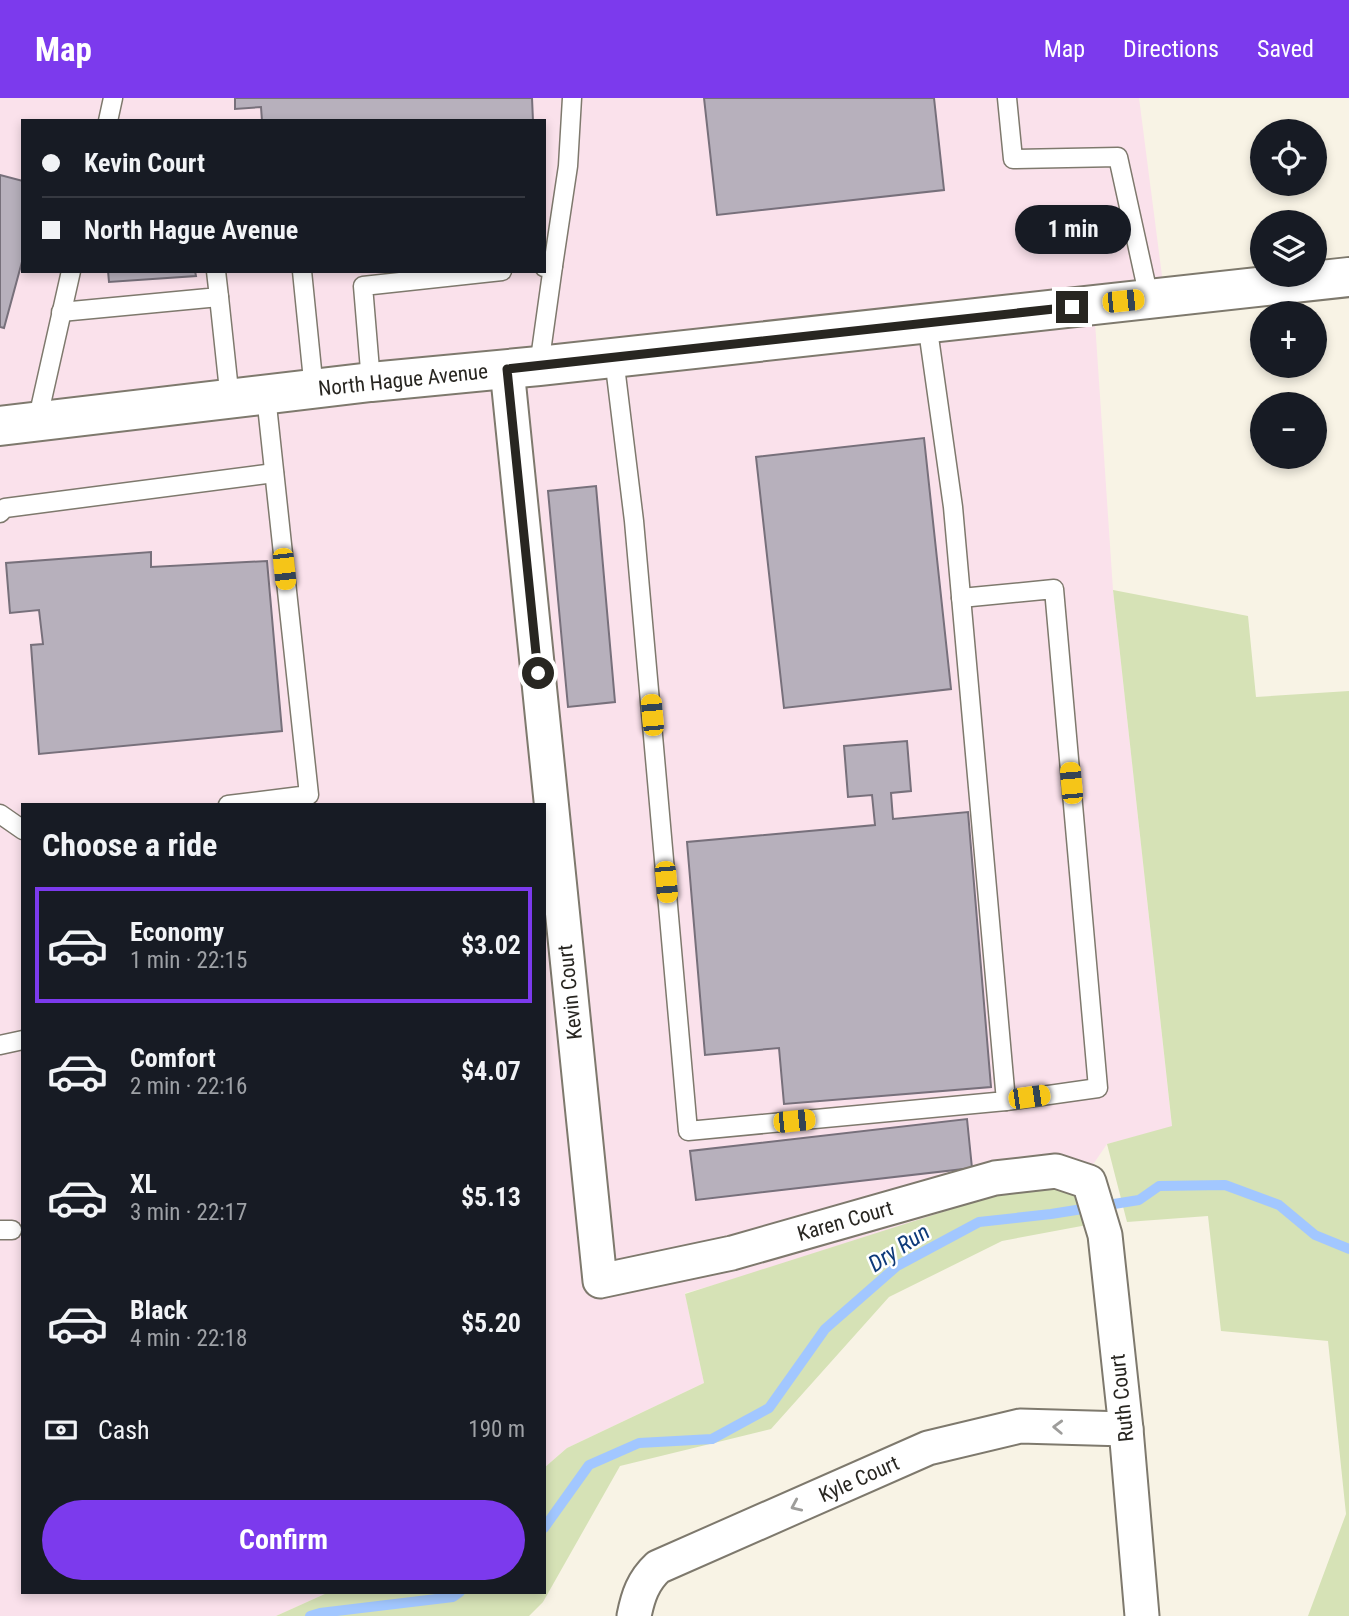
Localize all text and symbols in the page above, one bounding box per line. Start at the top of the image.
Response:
text: Map [35,30,92,69]
text: Map [1044,35,1085,63]
text: Directions [1123,35,1219,63]
text: Saved [1257,35,1314,63]
map controls [1250,119,1327,469]
button: locate [1250,119,1327,196]
text: Kevin Court [84,148,205,178]
callout: 1 min [1014,206,1130,254]
button: layers [1250,210,1327,287]
text: North Hague Avenue [84,215,298,245]
text: 1 min [1047,216,1099,243]
car [1102,288,1145,314]
route end [1056,291,1088,323]
button: + [1250,301,1327,378]
street label: North Hague Avenue [317,359,489,401]
button: − [1250,392,1327,469]
car [272,547,297,591]
route start [522,657,554,689]
car [640,693,665,737]
car [1059,761,1084,805]
text: Choose a ride [42,826,217,864]
car [654,860,679,904]
icon: car [46,914,109,977]
text: Economy [130,917,224,947]
text: $3.02 [461,930,521,960]
street label: Kevin Court [553,943,587,1041]
text: 1 min · 22:15 [130,947,247,974]
icon: car [46,1040,109,1103]
text: Comfort [130,1043,216,1073]
text: $4.07 [461,1056,521,1086]
text: 2 min · 22:16 [130,1073,247,1100]
car [1007,1084,1052,1110]
car [773,1108,816,1134]
icon: car [46,1166,109,1229]
text: XL [130,1169,157,1199]
text: $5.13 [461,1182,521,1212]
street label: Karen Court [794,1196,896,1246]
text: 3 min · 22:17 [130,1199,247,1226]
water label: Dry Run [863,1218,935,1278]
icon: car [46,1292,109,1355]
text: Black [130,1295,188,1325]
text: $5.20 [461,1308,521,1338]
text: 4 min · 22:18 [130,1325,247,1352]
street label: Ruth Court [1105,1353,1139,1443]
icon: cash [42,1411,80,1449]
text: Cash [98,1415,150,1445]
text: 190 m [468,1416,525,1443]
one-way arrow [1052,1420,1063,1435]
street label: Kyle Court [815,1451,903,1507]
one-way arrow [791,1498,803,1512]
button: Confirm [42,1500,525,1580]

